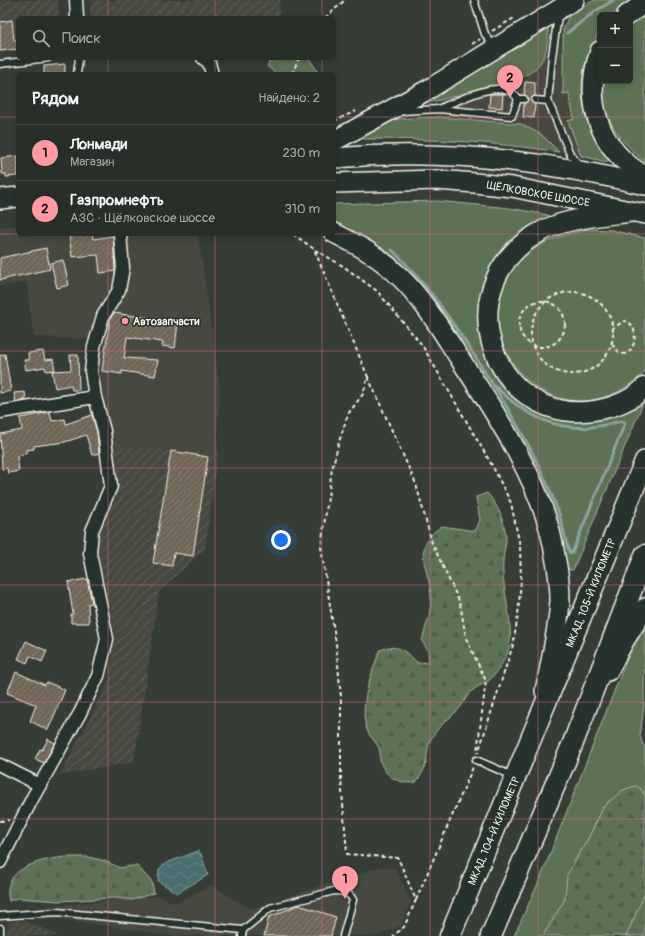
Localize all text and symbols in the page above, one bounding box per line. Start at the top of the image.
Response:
map controls [597,12,633,84]
button: + [597,12,633,48]
search box [16,16,336,60]
icon: search [30,27,52,49]
text: Поиск [62,29,101,48]
button: − [597,48,633,84]
pin: 2 [497,65,523,98]
text: Рядом [32,88,79,109]
text: Найдено: 2 [258,90,320,106]
text: Лонмади [70,135,127,154]
text: 1 [42,145,48,161]
text: 230 m [283,145,320,161]
text: Магазин [70,154,114,170]
street label: ЩЁЛКОВСКОЕ ШОССЕ [485,178,591,210]
text: Газпромнефть [70,191,164,210]
text: 2 [41,201,49,217]
text: 310 m [284,201,320,217]
text: АЗС · Щёлковское шоссе [70,210,215,226]
place label: Автозапчасти [133,315,200,328]
marker: Автозапчасти [120,316,130,326]
your location [271,530,291,550]
street label: МКАД, 105-Й КИЛОМЕТР [563,536,619,649]
street label: МКАД, 104-Й КИЛОМЕТР [465,774,523,887]
pin: 1 [332,866,358,899]

